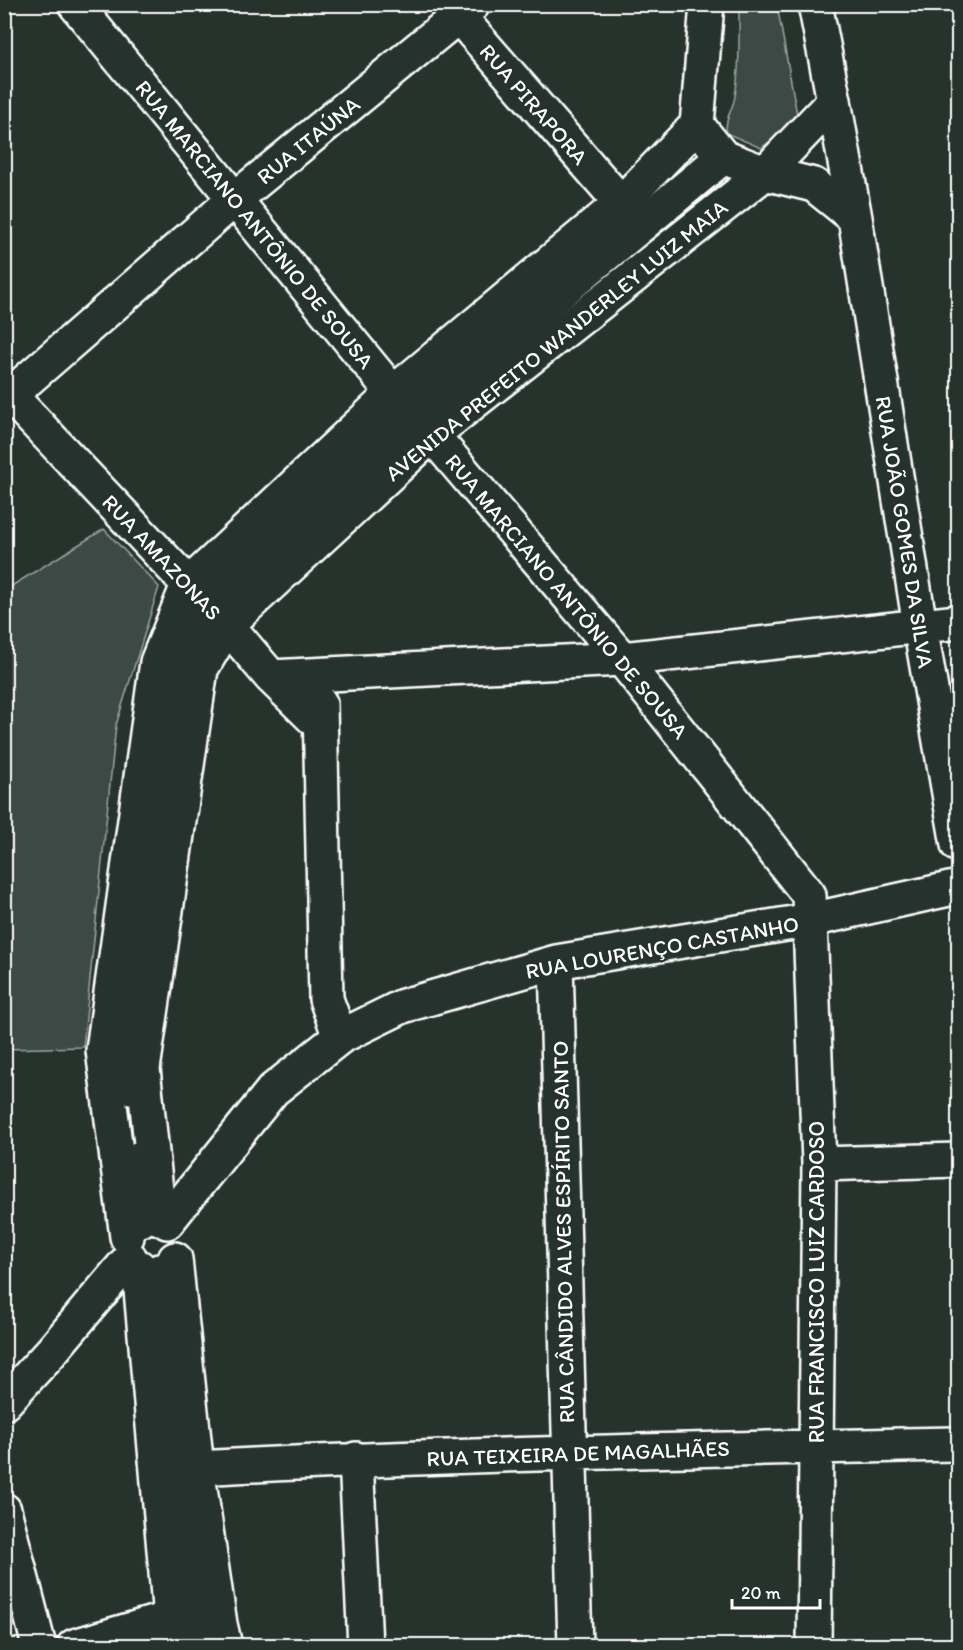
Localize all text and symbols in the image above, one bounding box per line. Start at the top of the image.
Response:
street label: RUA PIRAPORA [474,38,594,170]
street label: RUA MARCIANO ANTÔNIO DE SOUSA [130,74,380,374]
street label: RUA ITAÚNA [251,91,365,190]
street label: AVENIDA PREFEITO WANDERLEY LUIZ MAIA [380,194,733,487]
street label: RUA JOÃO GOMES DA SILVA [870,394,939,670]
street label: RUA MARCIANO ANTÔNIO DE SOUSA [439,448,694,744]
street label: RUA AMAZONAS [96,489,227,626]
street label: RUA LOURENÇO CASTANHO [523,910,801,985]
street label: RUA CÂNDIDO ALVES ESPÍRITO SANTO [547,1041,580,1423]
street label: RUA FRANCISCO LUIZ CARDOSO [803,1121,830,1443]
street label: RUA TEIXEIRA DE MAGALHÃES [426,1435,730,1472]
scale bar [732,1572,820,1610]
text: 20 m [741,1582,781,1604]

